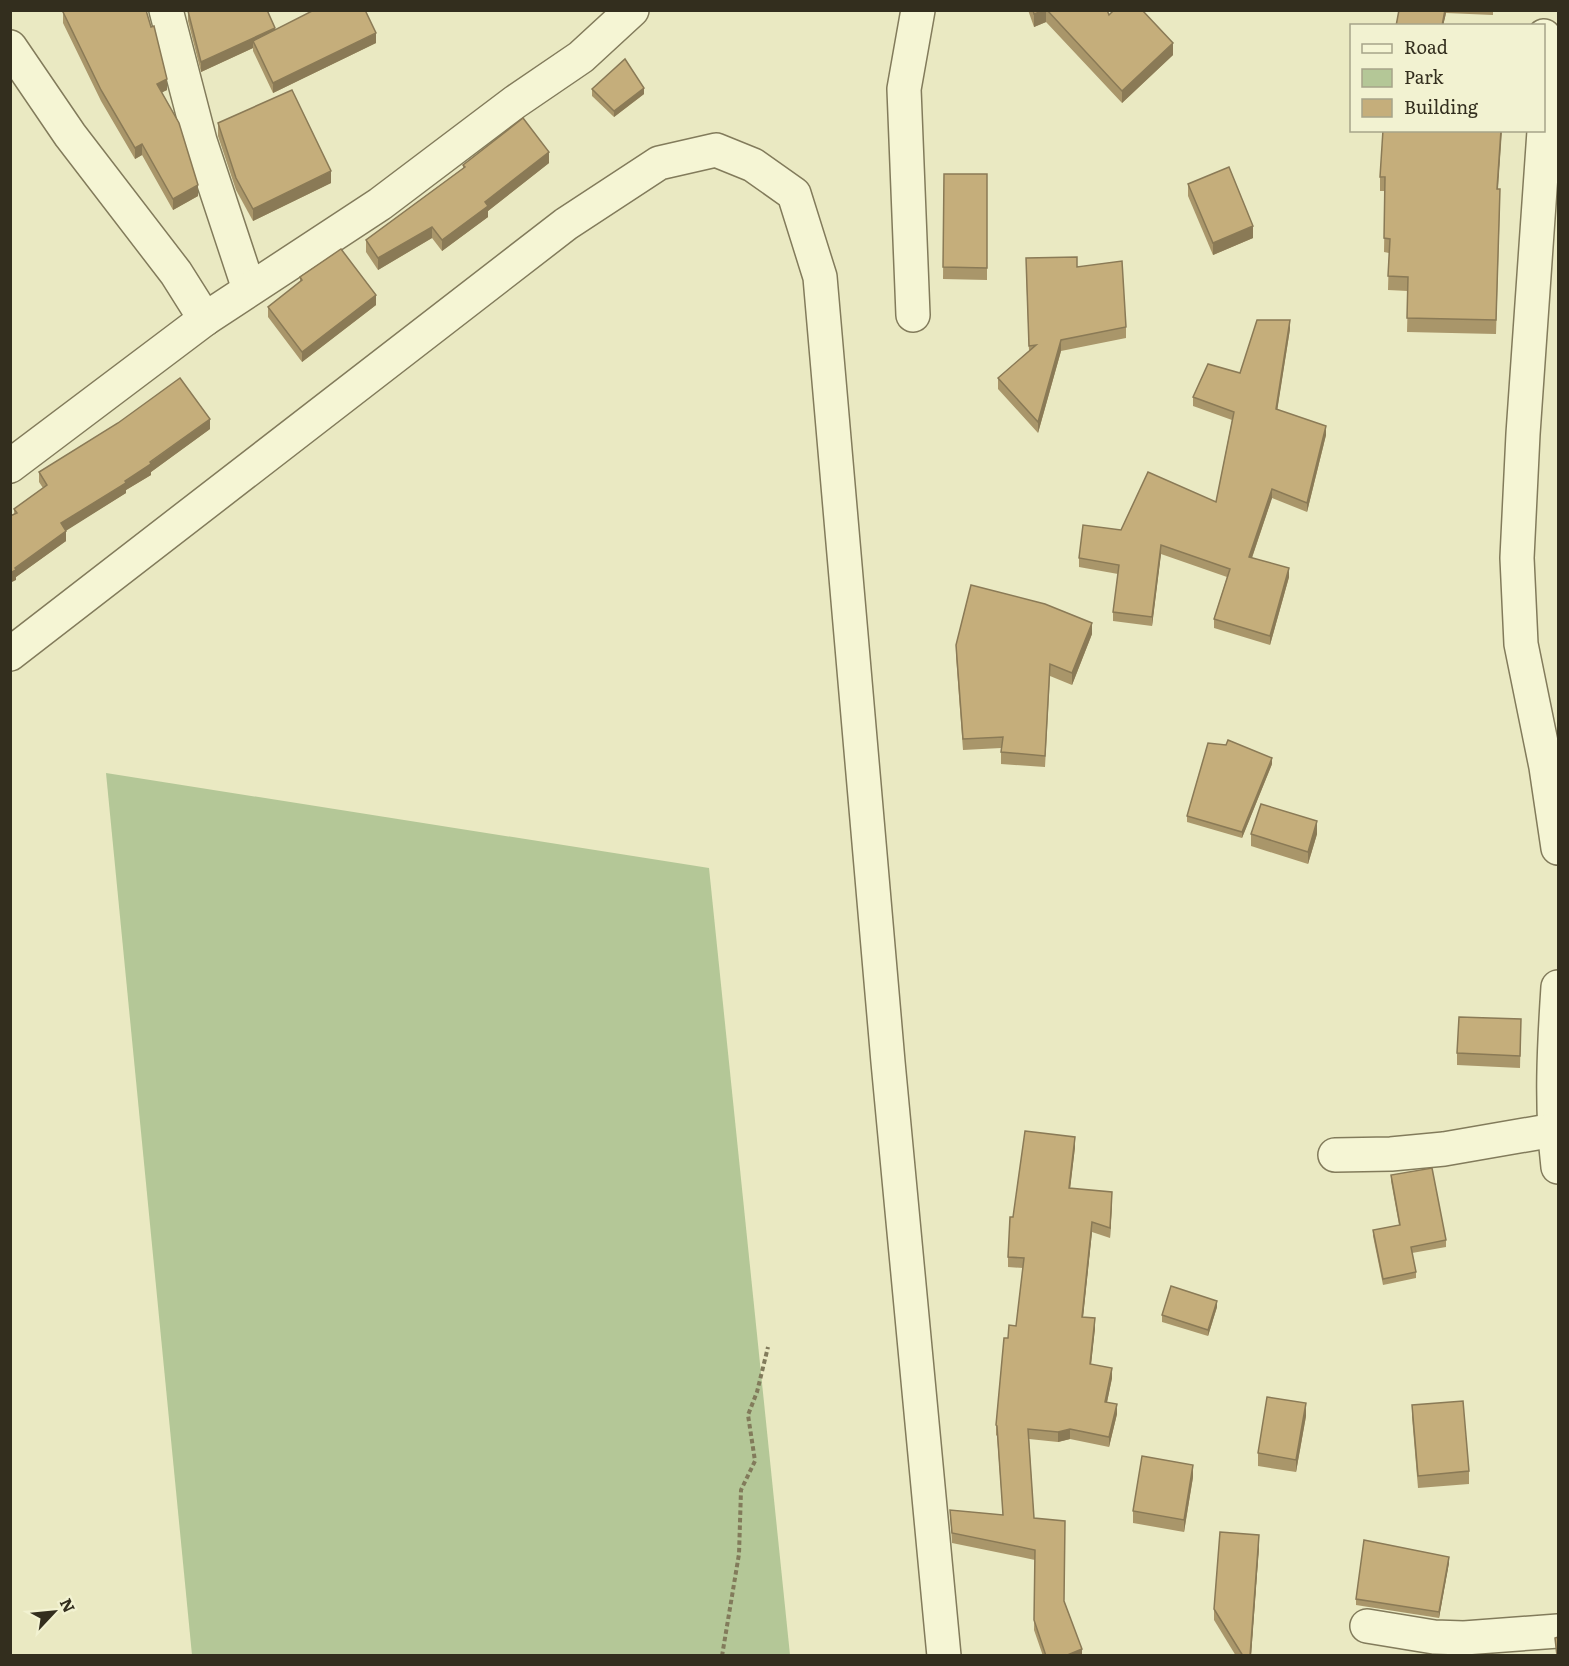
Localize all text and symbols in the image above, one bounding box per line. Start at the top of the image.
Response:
legend [1350,24,1545,132]
text: Road [1404,33,1448,60]
text: Park [1404,63,1445,90]
text: Building [1404,93,1479,120]
north arrow [24,1582,84,1642]
text: N [55,1594,82,1616]

